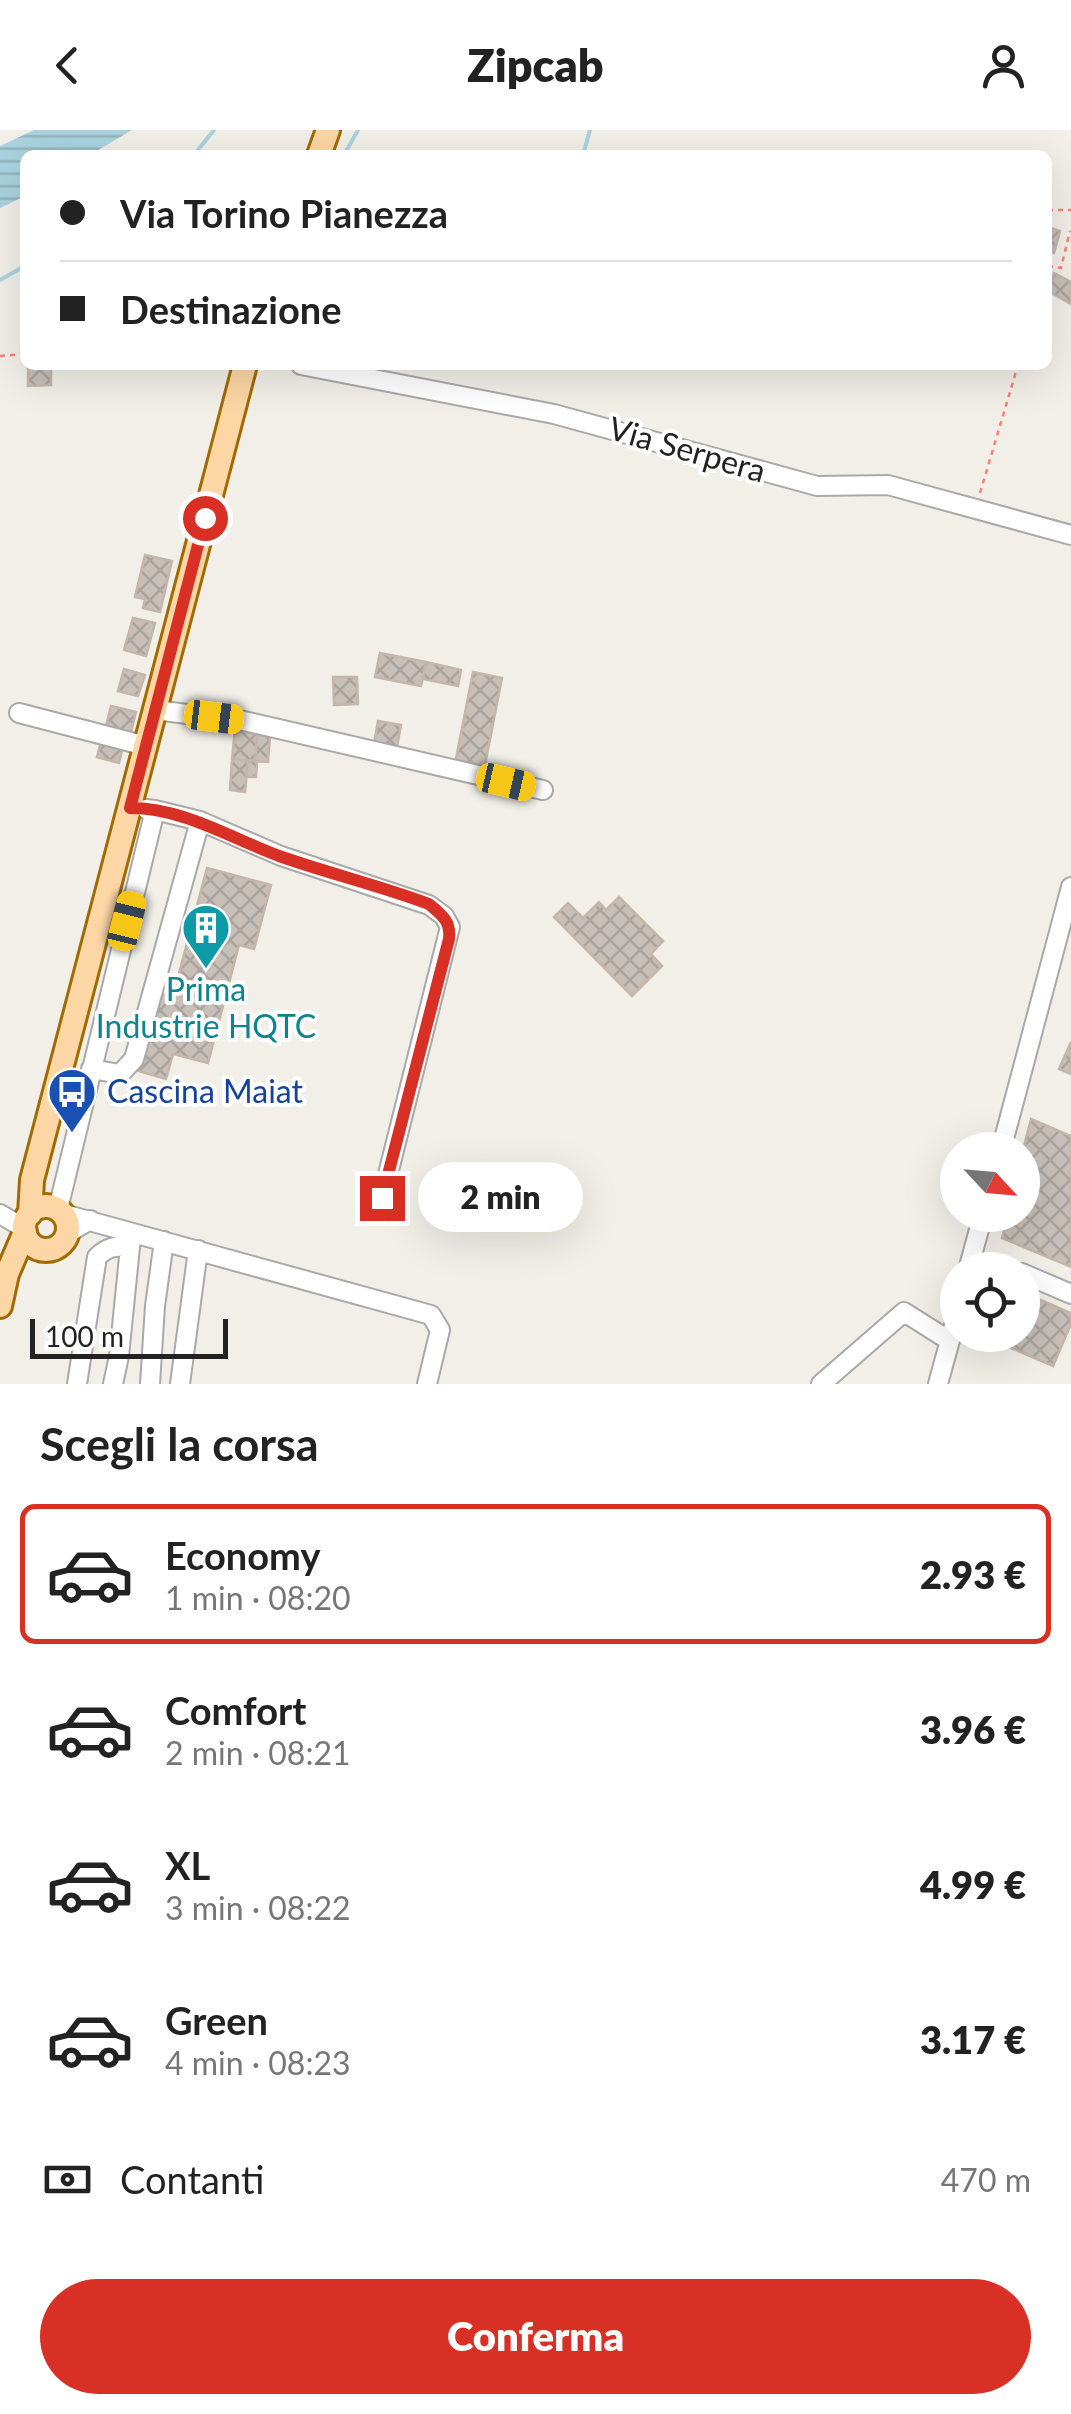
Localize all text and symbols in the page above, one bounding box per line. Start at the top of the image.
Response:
icon: back [40,38,95,93]
text: Zipcab [467,38,604,92]
icon: person [976,38,1031,93]
text: Via Torino Pianezza [120,190,448,236]
text: Destinazione [120,286,341,332]
street label: Via Serpera [604,408,770,490]
route start [183,496,228,541]
car [182,698,246,736]
car [473,761,539,803]
car [105,888,149,954]
building icon: Prima Industrie HQTC [180,902,232,970]
place label: Prima Industrie HQTC [96,969,316,1045]
bus stop icon: Cascina Maiat [46,1066,98,1134]
place label: Cascina Maiat [107,1071,304,1110]
north arrow [940,1132,1040,1232]
map controls [940,1132,1040,1352]
callout: 2 min [417,1163,582,1233]
route end [360,1176,405,1221]
text: 2 min [461,1177,540,1216]
button: locate [940,1252,1040,1352]
scale bar [30,1314,228,1358]
text: 100 m [45,1319,124,1353]
text: Scegli la corsa [40,1417,319,1471]
icon: car [45,1529,135,1619]
text: Economy [165,1532,320,1578]
text: 2.93 € [920,1551,1026,1597]
text: 1 min · 08:20 [165,1578,351,1617]
icon: car [45,1684,135,1774]
text: Comfort [165,1687,306,1733]
text: 3.96 € [920,1706,1026,1752]
text: 2 min · 08:21 [165,1733,351,1772]
icon: car [45,1839,135,1929]
text: XL [165,1842,210,1888]
text: 4.99 € [920,1861,1026,1907]
text: 3 min · 08:22 [165,1888,351,1927]
icon: car [45,1994,135,2084]
text: Green [165,1997,268,2043]
text: 3.17 € [920,2016,1026,2062]
text: 4 min · 08:23 [165,2043,351,2082]
icon: cash [40,2152,95,2207]
text: Contanti [120,2156,264,2202]
text: 470 m [941,2160,1031,2199]
button: Conferma [40,2279,1031,2394]

